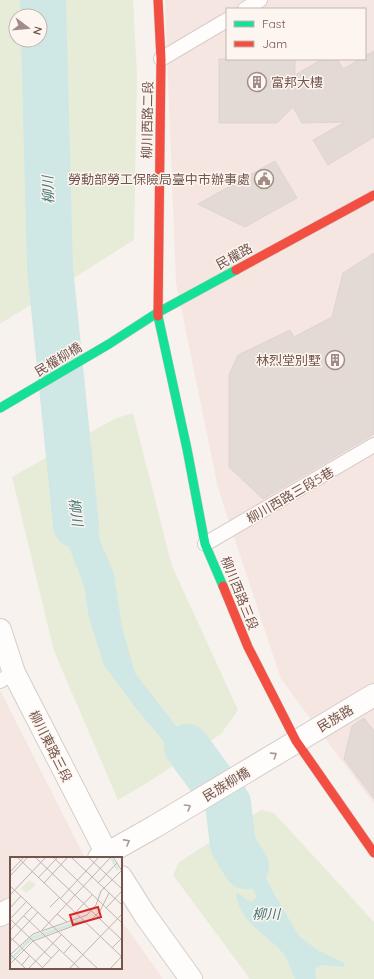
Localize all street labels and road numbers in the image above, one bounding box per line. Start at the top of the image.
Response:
street label: 柳川西路二段 [138,81,156,159]
street label: 民權路 [213,240,255,272]
street label: 民權柳橋 [32,339,84,379]
street label: 柳川西路三段5巷 [244,464,336,526]
street label: 柳川西路三段 [218,554,262,632]
street label: 民族路 [314,701,356,735]
street label: 柳川東路三段 [26,708,76,784]
street label: 民族柳橋 [200,764,252,804]

